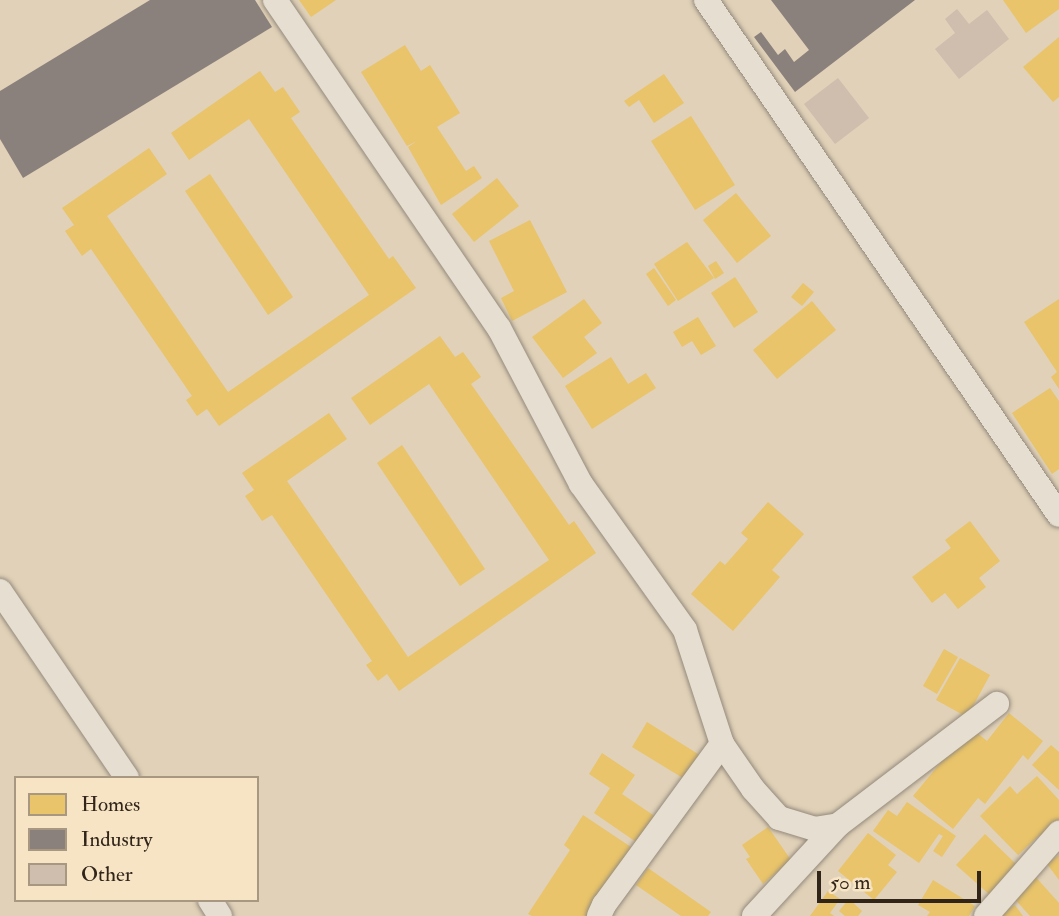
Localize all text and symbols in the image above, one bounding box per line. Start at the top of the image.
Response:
legend [14,776,259,902]
text: Homes [81,791,140,818]
text: Industry [81,826,153,853]
scale bar [821,856,986,900]
text: Other [81,861,133,888]
text: 50 m [830,869,871,896]

